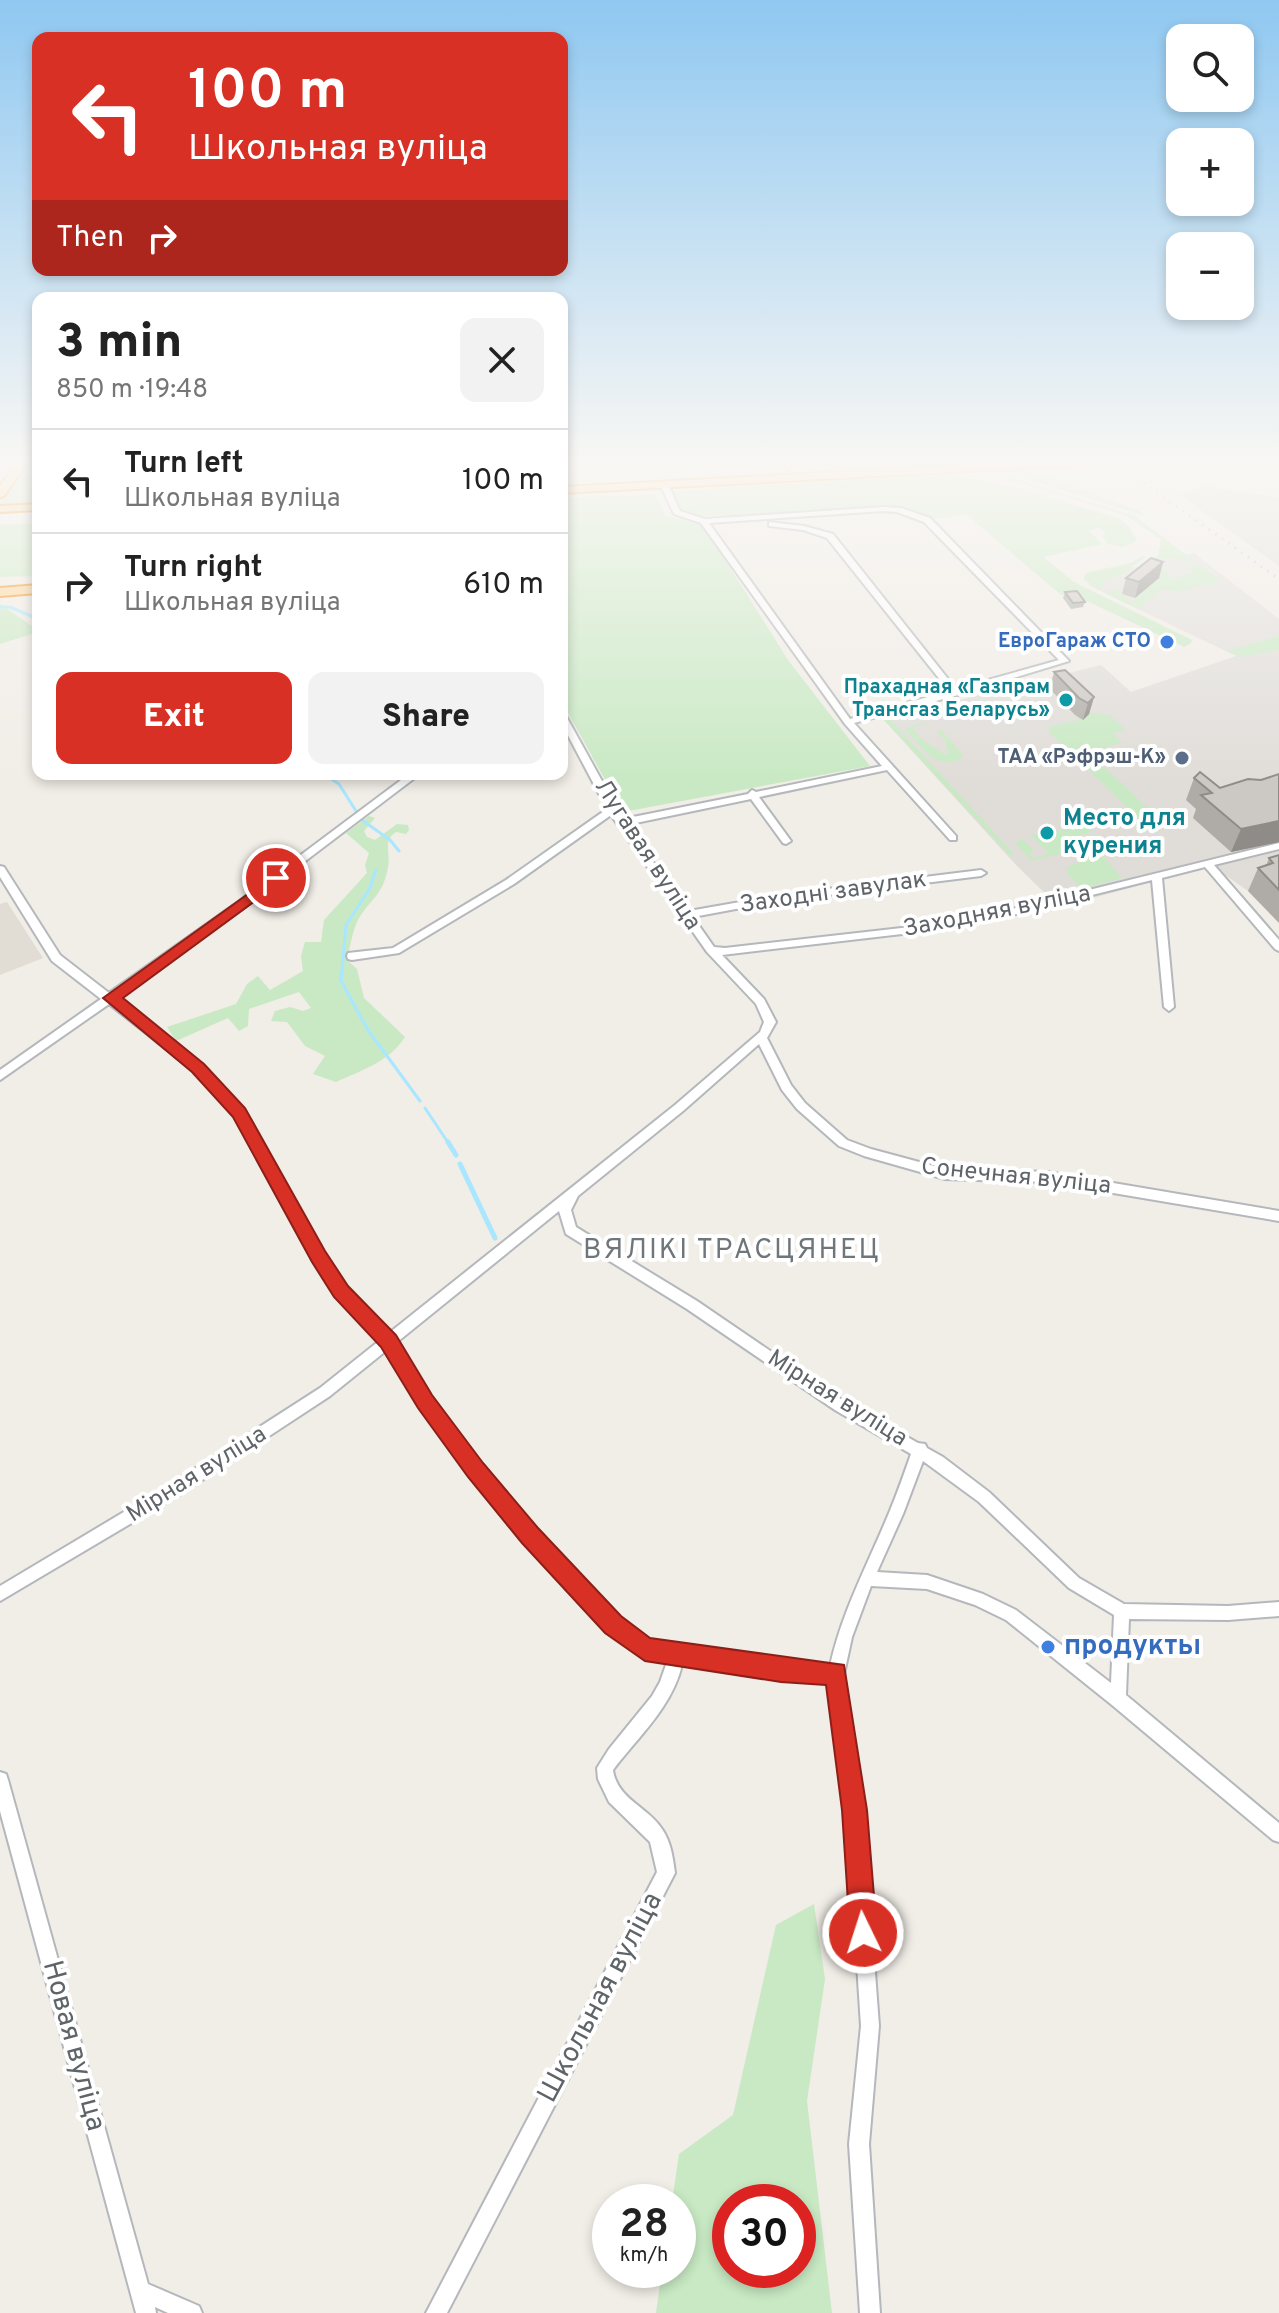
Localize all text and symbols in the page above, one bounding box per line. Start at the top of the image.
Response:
map controls [1166,24,1254,320]
button: search [1166,24,1254,112]
text: 100 m [188,58,347,128]
icon: left [56,64,160,168]
text: Школьная вуліца [188,127,488,173]
button: + [1166,128,1254,216]
icon: right [140,216,184,260]
text: Then [56,220,124,257]
button: − [1166,232,1254,320]
text: 3 min [56,314,182,374]
button: close [460,318,544,402]
text: 850 m · 19:48 [56,374,208,407]
text: Turn left [124,446,244,483]
icon: left [56,459,100,503]
text: 100 m [462,463,544,500]
text: Школьная вуліца [124,483,341,516]
text: Turn right [124,550,262,587]
icon: right [56,563,100,607]
text: 610 m [463,567,544,604]
text: Школьная вуліца [124,587,341,620]
place label: ЕвроГараж СТО [998,629,1151,655]
marker: ЕвроГараж СТО [1158,633,1176,651]
button: Exit [56,672,292,764]
button: Share [308,672,544,764]
place label: Прахадная «Газпрам Трансгаз Беларусь» [844,675,1050,724]
marker: Прахадная «Газпрам Трансгаз Беларусь» [1057,691,1075,709]
place label: ТАА «Рэфрэш-К» [998,745,1166,771]
marker: ТАА «Рэфрэш-К» [1173,749,1191,767]
street label: Лугавая вуліца [587,774,707,936]
place label: Место для курения [1063,804,1186,862]
marker: Место для курения [1038,824,1056,842]
pin [242,844,310,912]
icon: arrive [254,856,298,900]
street label: Заходні завулак [738,865,928,921]
street label: Заходняя вуліца [901,879,1093,945]
street label: Сонечная вуліца [920,1152,1112,1202]
district label: ВЯЛІКІ ТРАСЦЯНЕЦ [583,1233,881,1269]
street label: Мірная вуліца [761,1344,913,1454]
street label: Мірная вуліца [121,1420,273,1530]
place label: продукты [1064,1629,1201,1665]
marker: продукты [1039,1638,1057,1656]
street label: Школьная вуліца [530,1887,672,2109]
position arrow [821,1891,905,1975]
street label: Новая вуліца [33,1957,113,2135]
speed limit sign: 30 [712,2184,816,2288]
text: 28 [619,2201,669,2251]
text: km/h [620,2243,668,2269]

